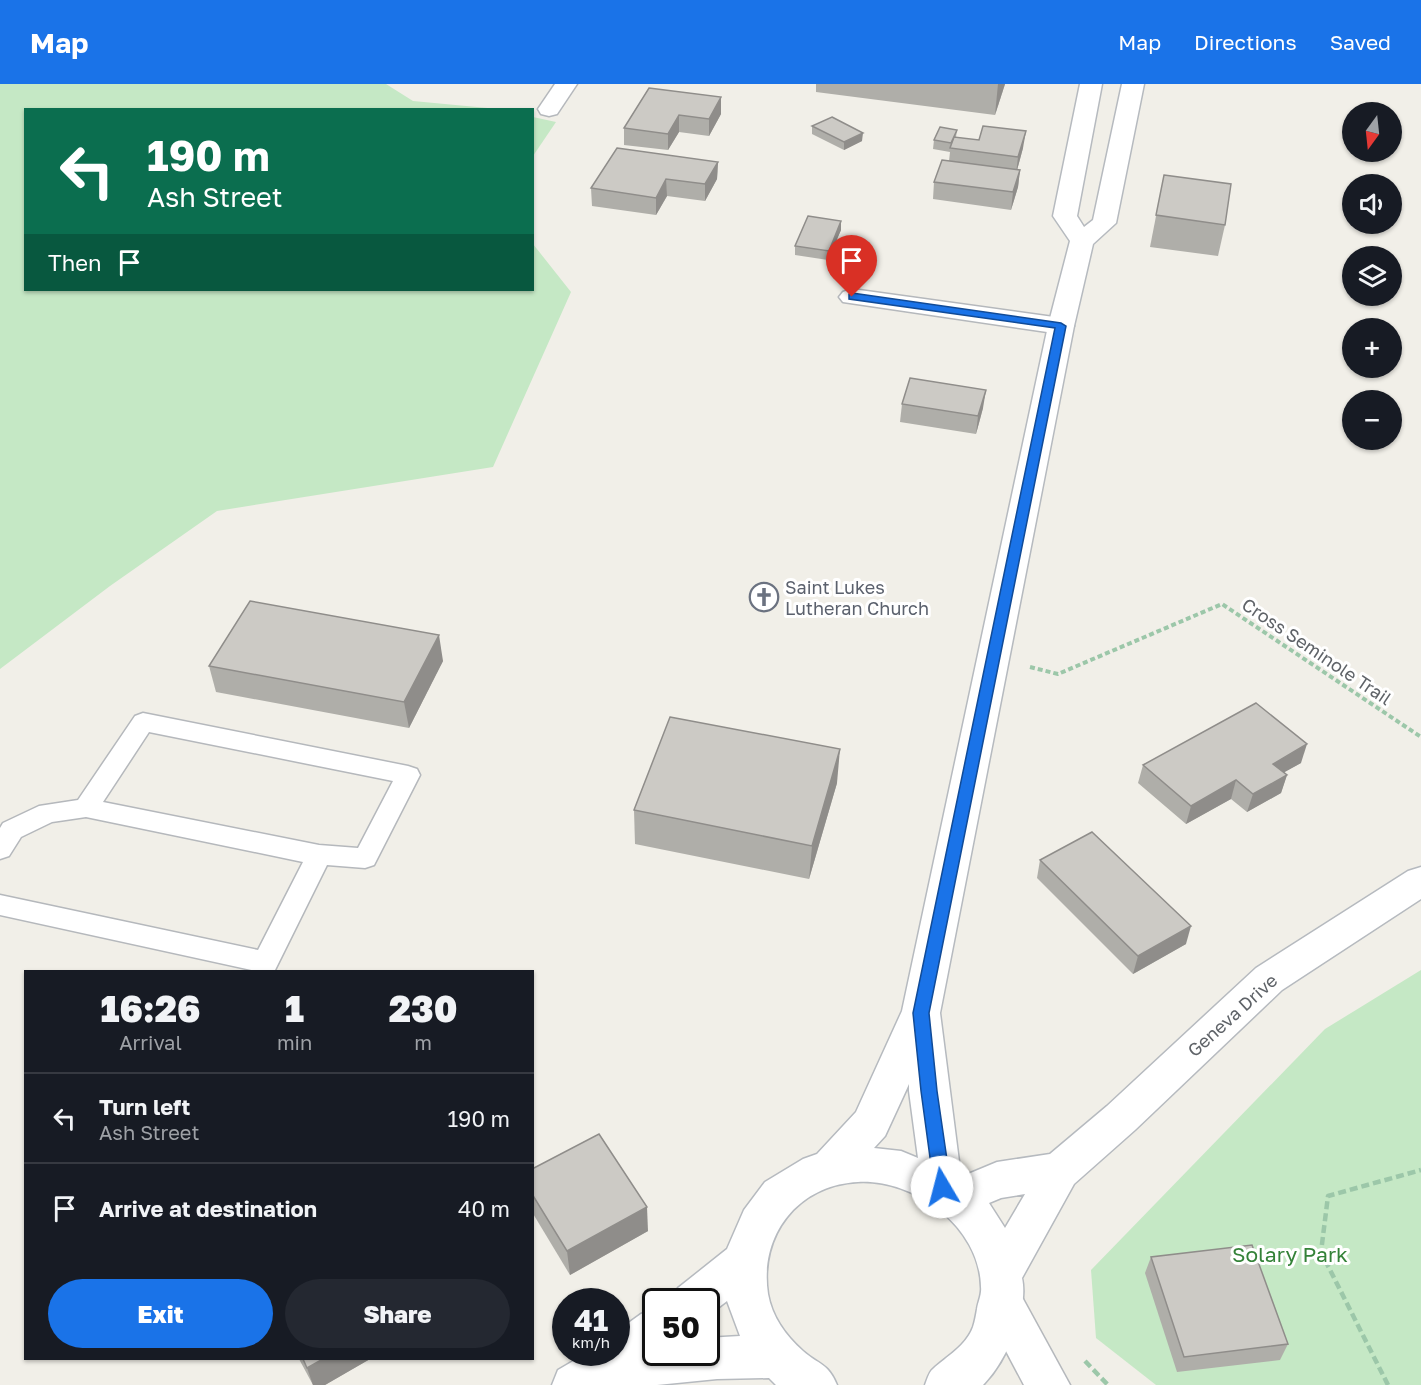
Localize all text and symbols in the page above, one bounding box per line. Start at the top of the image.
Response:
text: Map [30,26,88,59]
text: Map [1118,29,1161,55]
text: Directions [1194,29,1297,55]
text: Saved [1330,29,1391,55]
north arrow [1342,102,1402,162]
map controls [1342,102,1402,450]
text: 190 m [147,130,270,180]
icon: left [48,132,126,210]
button: sound [1342,174,1402,234]
text: Ash Street [147,181,283,213]
pin [826,235,877,297]
icon: arrive [835,244,868,277]
icon: arrive [113,246,146,279]
button: layers [1342,246,1402,306]
text: Then [48,249,101,276]
button: + [1342,318,1402,378]
button: − [1342,390,1402,450]
place label: Saint Lukes Lutheran Church [785,576,929,619]
church icon: Saint Lukes Lutheran Church [748,581,780,613]
street label: Cross Seminole Trail [1238,593,1396,709]
street label: Geneva Drive [1183,969,1281,1061]
text: 16:26 [100,987,200,1030]
text: 1 [285,987,304,1030]
text: 230 [389,987,458,1030]
text: Arrival [119,1030,182,1054]
text: min [277,1030,312,1054]
text: m [414,1030,432,1054]
text: Turn left [99,1093,190,1120]
icon: left [48,1102,81,1135]
text: 190 m [447,1105,510,1132]
text: Ash Street [99,1120,199,1144]
position arrow [910,1155,974,1219]
icon: arrive [48,1192,81,1225]
text: Arrive at destination [99,1195,317,1222]
text: 40 m [458,1195,510,1222]
park label: Solary Park [1232,1241,1348,1267]
button: Exit [48,1279,273,1348]
button: Share [285,1279,510,1348]
speed limit sign: 50 [642,1288,720,1366]
text: 41 [574,1302,608,1338]
text: km/h [572,1333,610,1351]

